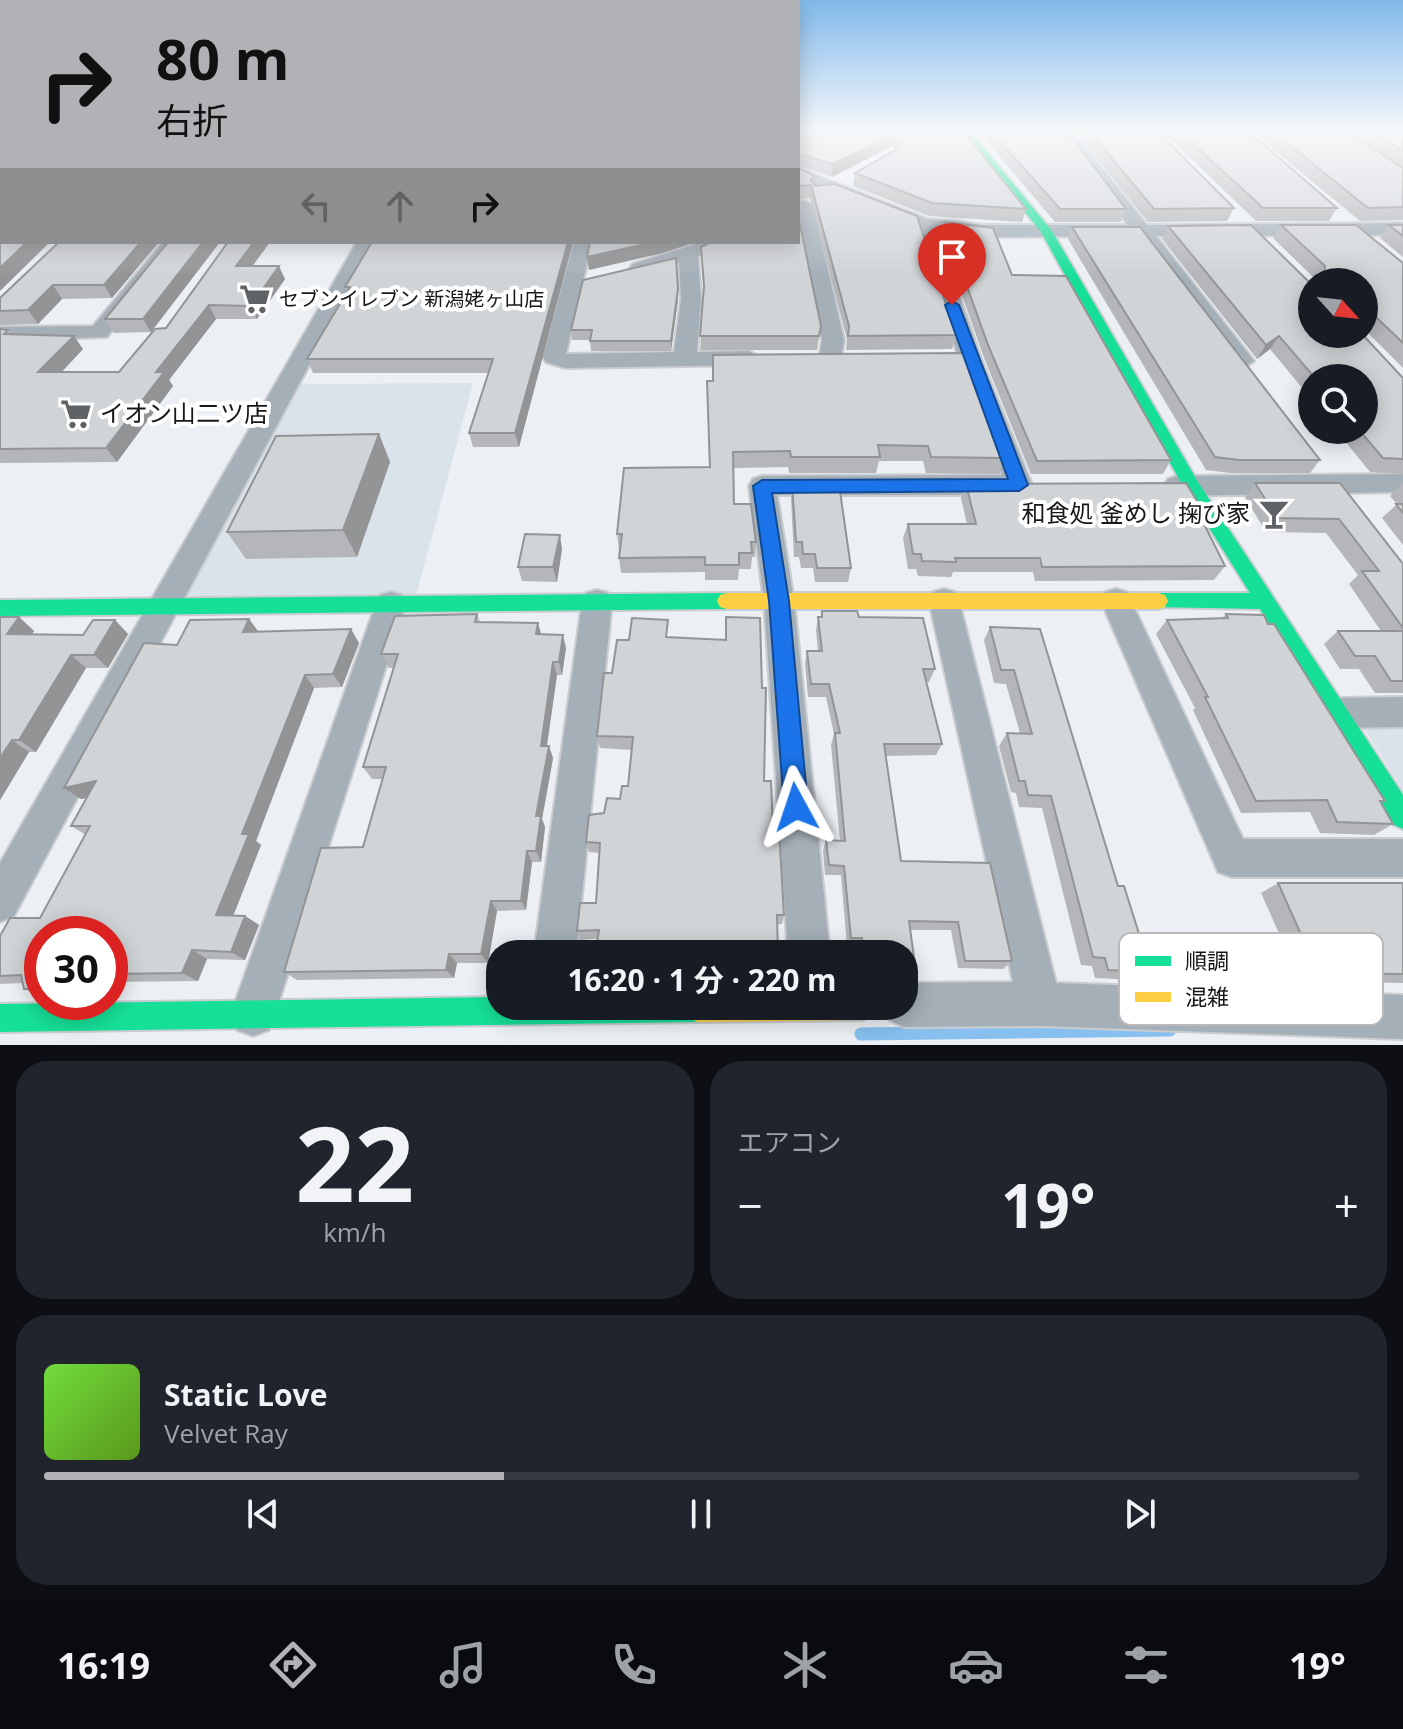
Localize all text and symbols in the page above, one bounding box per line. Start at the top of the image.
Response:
text: 80 m [156,20,290,96]
icon: right [24,32,128,136]
text: 右折 [156,96,228,145]
icon: left [294,184,338,228]
icon: ahead [378,184,422,228]
icon: right [462,184,506,228]
pin [918,223,986,305]
icon: arrive [930,235,974,279]
north arrow [1298,268,1378,348]
map controls [1298,268,1378,444]
supermarket icon: セブンイレブン 新潟姥ヶ山店 [238,282,272,316]
place label: セブンイレブン 新潟姥ヶ山店 [279,285,544,312]
button: search [1298,364,1378,444]
place label: イオン山二ツ店 [100,396,268,429]
supermarket icon: イオン山二ツ店 [59,397,93,431]
place label: 和食処 釜めし 掬び家 [1022,496,1250,529]
bar icon: 和食処 釜めし 掬び家 [1257,497,1291,531]
position arrow [754,765,838,849]
speed limit sign: 30 [24,916,128,1020]
legend [1119,933,1383,1025]
text: 順調 [1185,945,1229,975]
text: 16:20 · 1 分 · 220 m [567,959,837,1000]
text: 混雑 [1185,981,1229,1011]
text: 22 [295,1091,414,1232]
text: エアコン [738,1124,842,1160]
text: 19° [1001,1164,1095,1246]
text: − [738,1175,763,1235]
text: + [1334,1175,1359,1235]
text: km/h [323,1214,386,1250]
text: Static Love [164,1374,327,1415]
text: Velvet Ray [164,1415,288,1451]
icon: previous [241,1492,285,1536]
icon: pause [679,1492,723,1536]
icon: next [1118,1492,1162,1536]
icon: directions [265,1637,321,1693]
icon: music [435,1637,491,1693]
icon: phone [606,1637,662,1693]
icon: climate [777,1637,833,1693]
icon: car [948,1637,1004,1693]
icon: filters [1118,1637,1174,1693]
text: 16:19 [57,1641,150,1690]
text: 19° [1289,1641,1346,1690]

